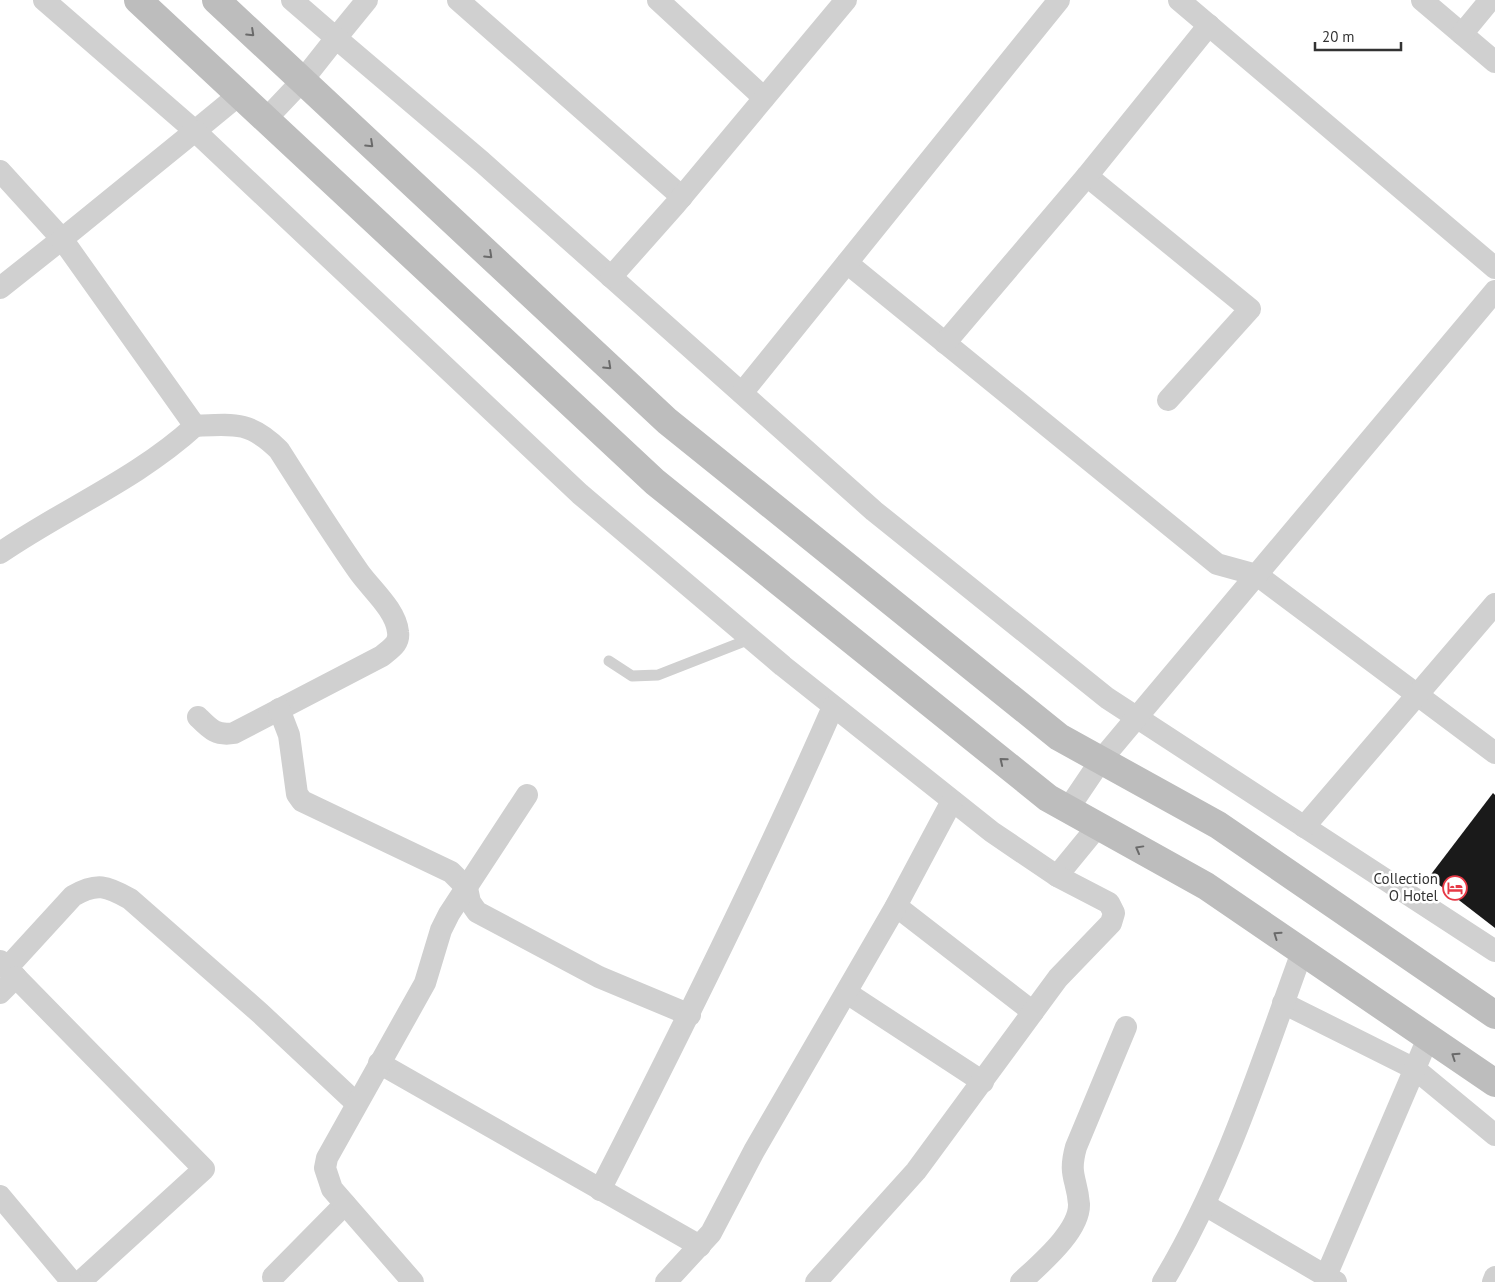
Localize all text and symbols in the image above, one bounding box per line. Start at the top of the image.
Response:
scale bar [1315,20,1401,52]
one-way arrow [246,27,255,36]
text: 20 m [1322,27,1355,46]
one-way arrow [364,138,373,147]
one-way arrow [483,249,492,258]
one-way arrow [602,360,611,369]
one-way arrow [1000,759,1009,767]
one-way arrow [1136,845,1145,855]
place label: Collection O Hotel [1374,869,1439,905]
hotel icon: Collection O Hotel [1442,875,1468,901]
one-way arrow [1273,932,1283,941]
one-way arrow [1451,1053,1460,1062]

